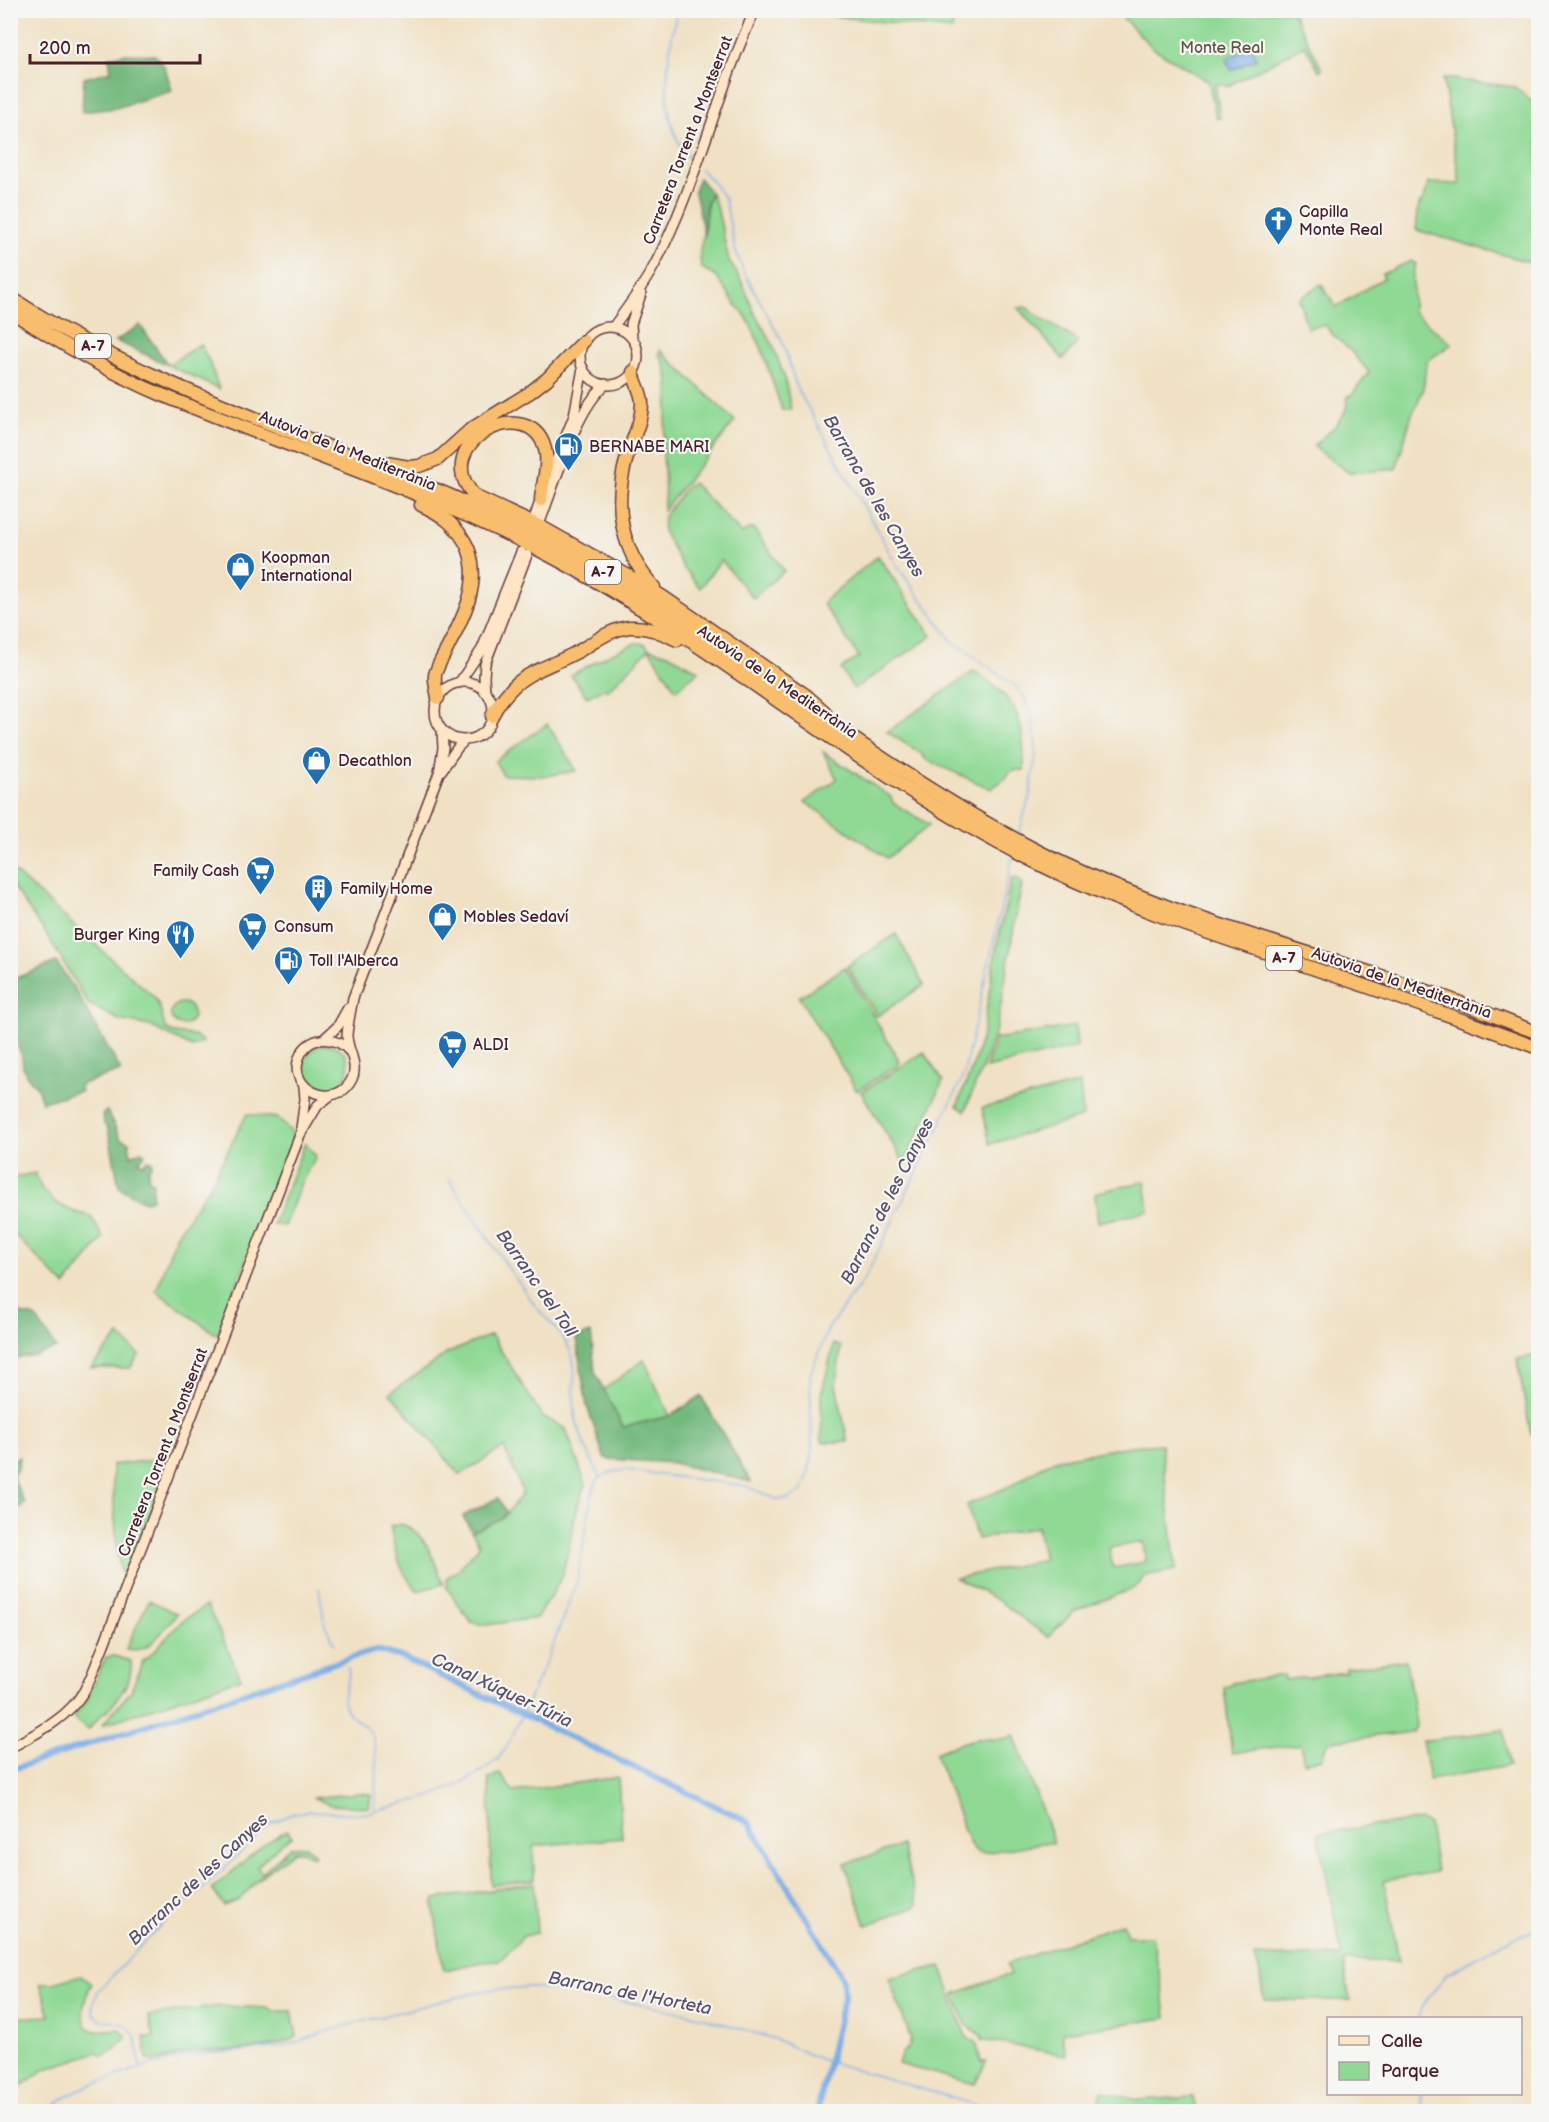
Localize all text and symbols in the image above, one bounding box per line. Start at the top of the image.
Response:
scale bar [30,27,200,65]
street label: Carretera Torrent a Montserrat [640,33,737,248]
text: 200 m [39,38,91,59]
park label: Monte Real [1180,39,1264,58]
place label: Capilla Monte Real [1299,203,1383,240]
church icon: Capilla Monte Real [1262,204,1294,246]
road number: A-7 [75,334,111,358]
street label: Autovia de la Mediterrània [256,407,439,496]
water label: Barranc de les Canyes [819,412,929,581]
fuel station icon: BERNABE MARI [552,430,584,472]
place label: BERNABE MARI [589,438,709,457]
place label: Koopman International [261,549,352,586]
shop icon: Koopman International [224,550,256,592]
road number: A-7 [585,560,621,584]
street label: Autovia de la Mediterrània [694,622,861,743]
shop icon: Decathlon [301,744,333,786]
place label: Decathlon [338,752,412,771]
supermarket icon: Family Cash [244,854,276,896]
place label: Family Cash [153,862,239,881]
building icon: Family Home [303,872,335,914]
place label: Family Home [340,880,433,899]
shop icon: Mobles Sedaví [426,900,458,942]
place label: Mobles Sedaví [463,908,569,927]
supermarket icon: Consum [237,910,269,952]
restaurant icon: Burger King [165,918,197,960]
place label: Consum [274,918,334,937]
place label: Burger King [74,926,160,945]
fuel station icon: Toll l'Alberca [272,944,304,986]
street label: Autovia de la Mediterrània [1309,944,1494,1023]
road number: A-7 [1266,946,1302,970]
place label: Toll l'Alberca [309,952,399,971]
supermarket icon: ALDI [436,1028,468,1070]
place label: ALDI [473,1036,509,1055]
water label: Barranc de les Canyes [836,1115,938,1288]
water label: Barranc del Toll [492,1225,582,1342]
street label: Carretera Torrent a Montserrat [115,1345,212,1560]
water label: Canal Xúquer-Túria [428,1649,576,1732]
water label: Barranc de les Canyes [124,1809,273,1950]
water label: Barranc de l'Horteta [547,1967,713,2020]
legend [1327,2017,1522,2095]
text: Calle [1381,2031,1423,2052]
text: Parque [1381,2061,1439,2082]

